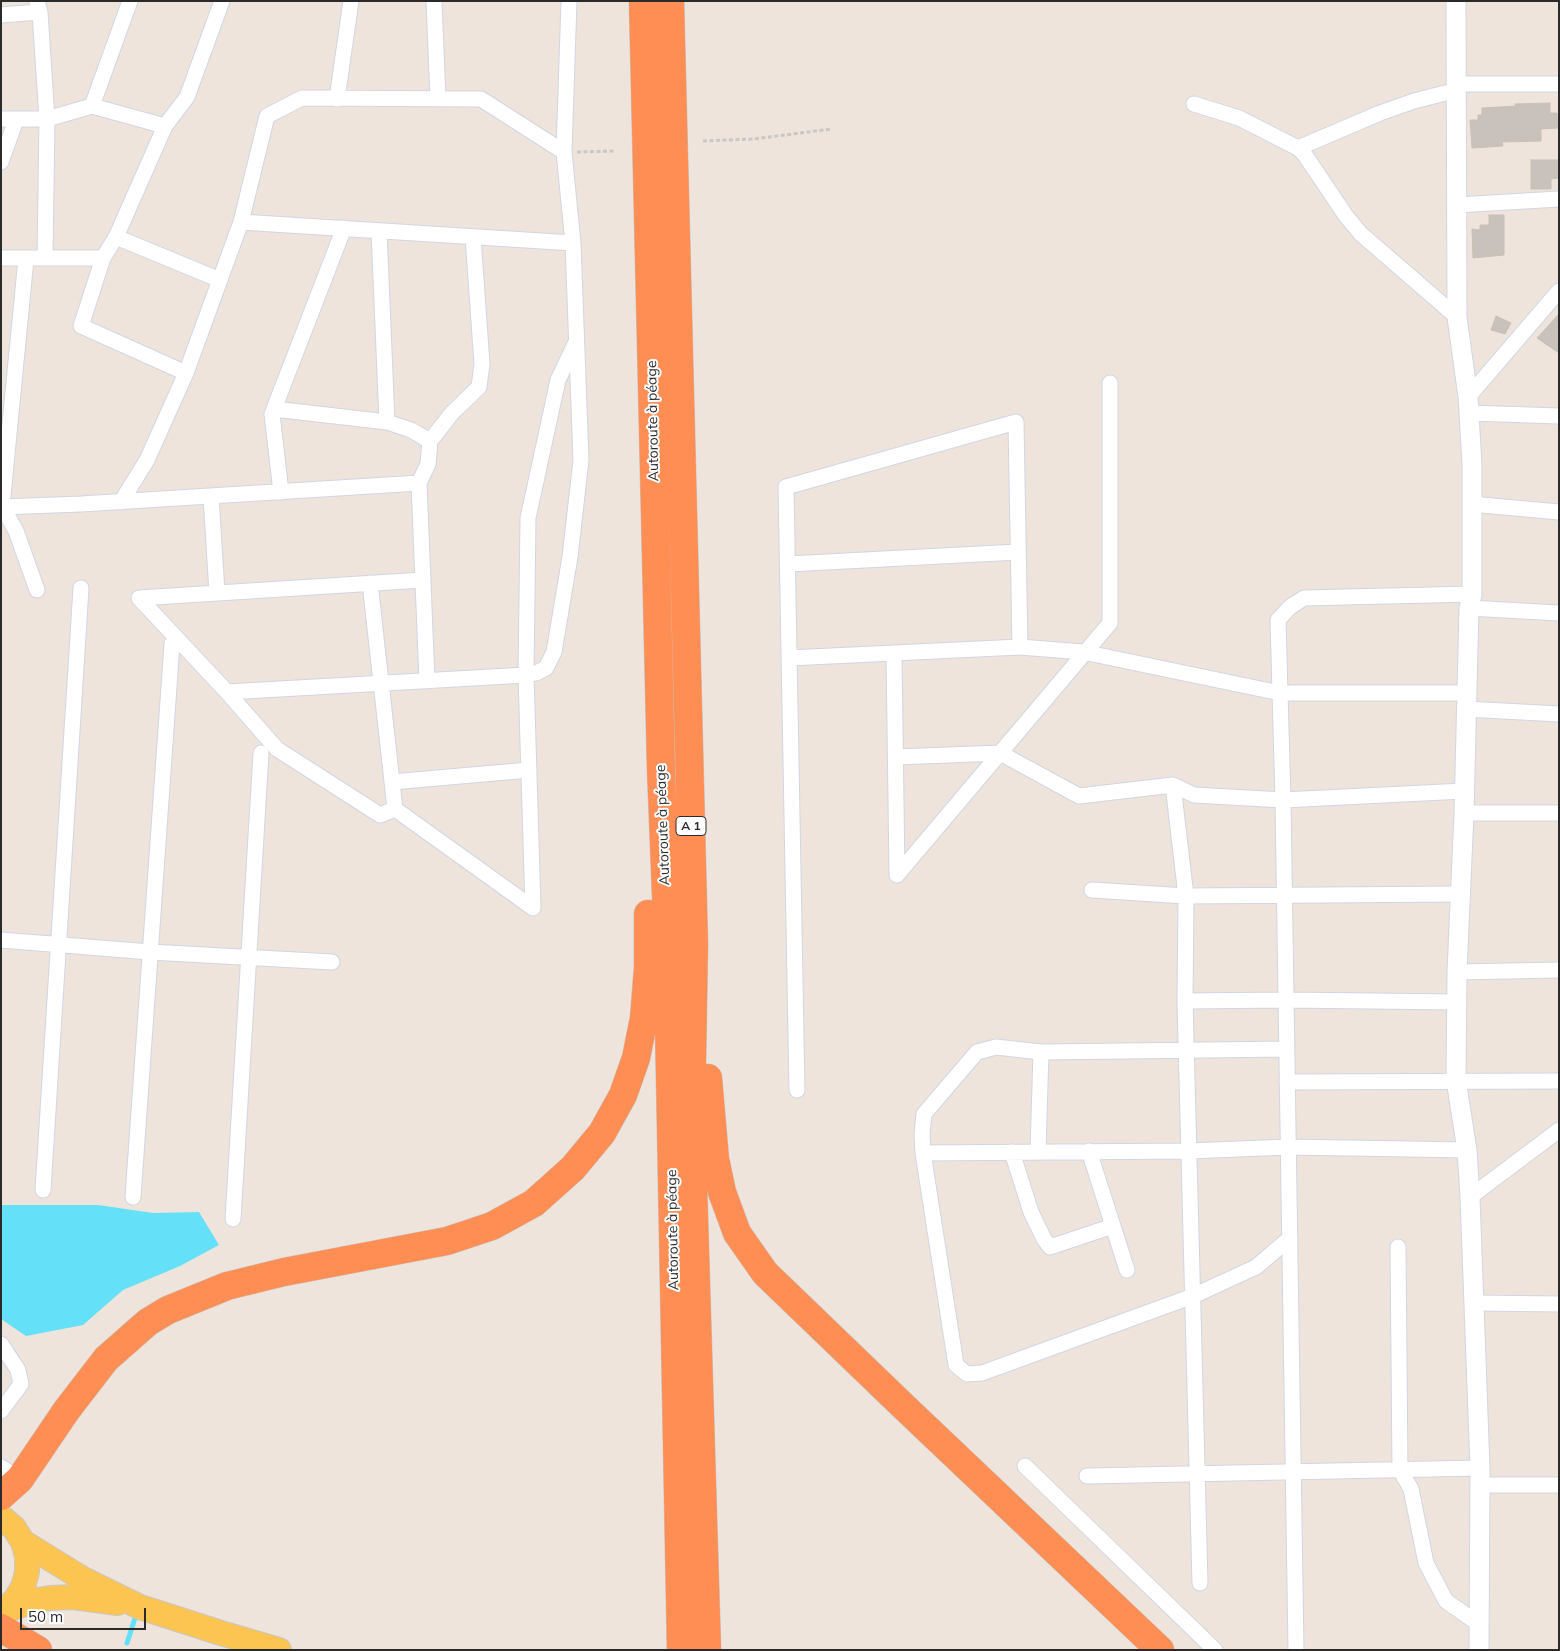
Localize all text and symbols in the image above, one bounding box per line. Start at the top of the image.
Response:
street label: Autoroute à péage [644,360,662,482]
street label: Autoroute à péage [652,764,674,886]
road number: A 1 [676,816,706,836]
street label: Autoroute à péage [664,1169,682,1291]
scale bar [22,1598,149,1630]
text: 50 m [28,1607,63,1626]

